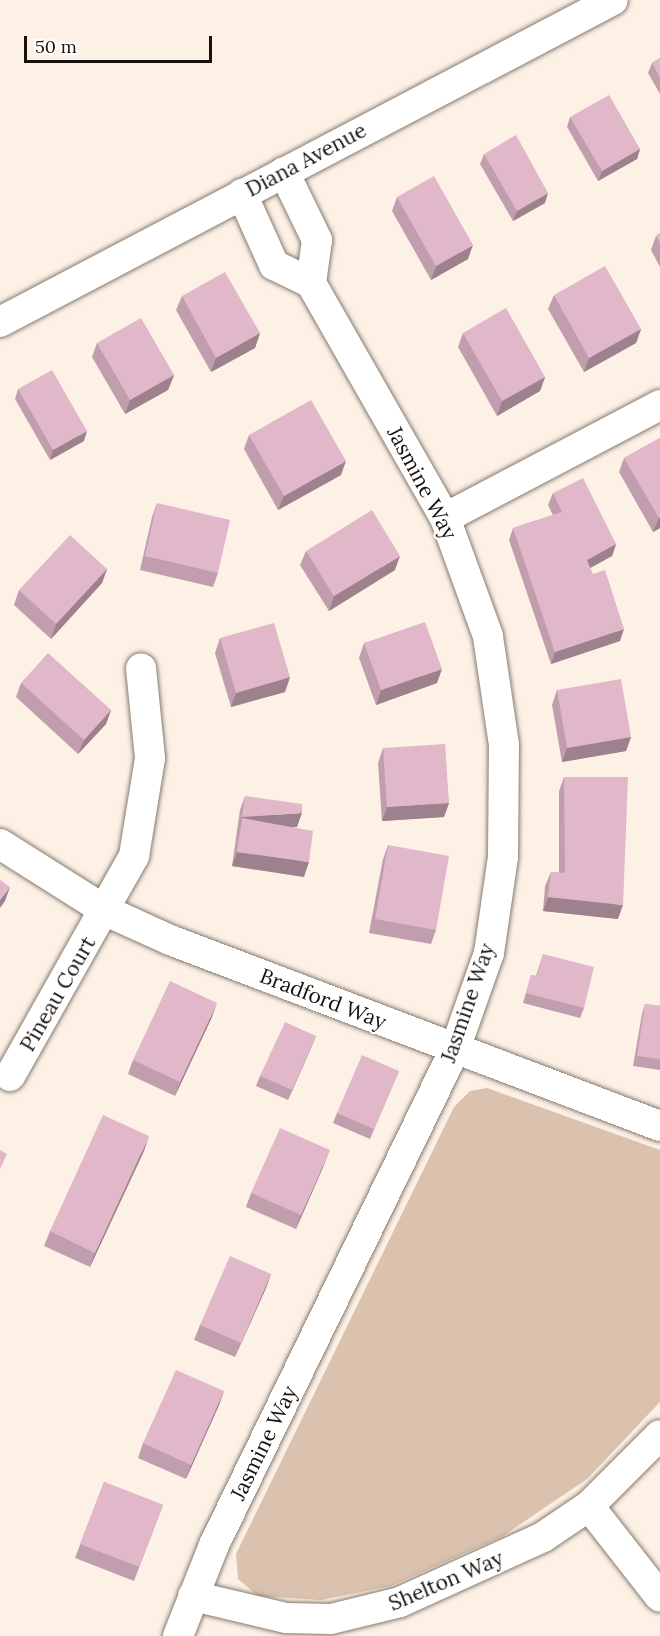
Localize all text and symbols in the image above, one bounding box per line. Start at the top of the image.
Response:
scale bar [27,24,214,62]
text: 50 m [35,35,77,58]
street label: Diana Avenue [241,118,371,202]
street label: Jasmine Way [382,422,462,544]
street label: Pineau Court [15,932,101,1056]
street label: Jasmine Way [436,940,500,1066]
street label: Bradford Way [256,963,390,1035]
street label: Jasmine Way [225,1382,303,1504]
street label: Shelton Way [385,1546,507,1616]

